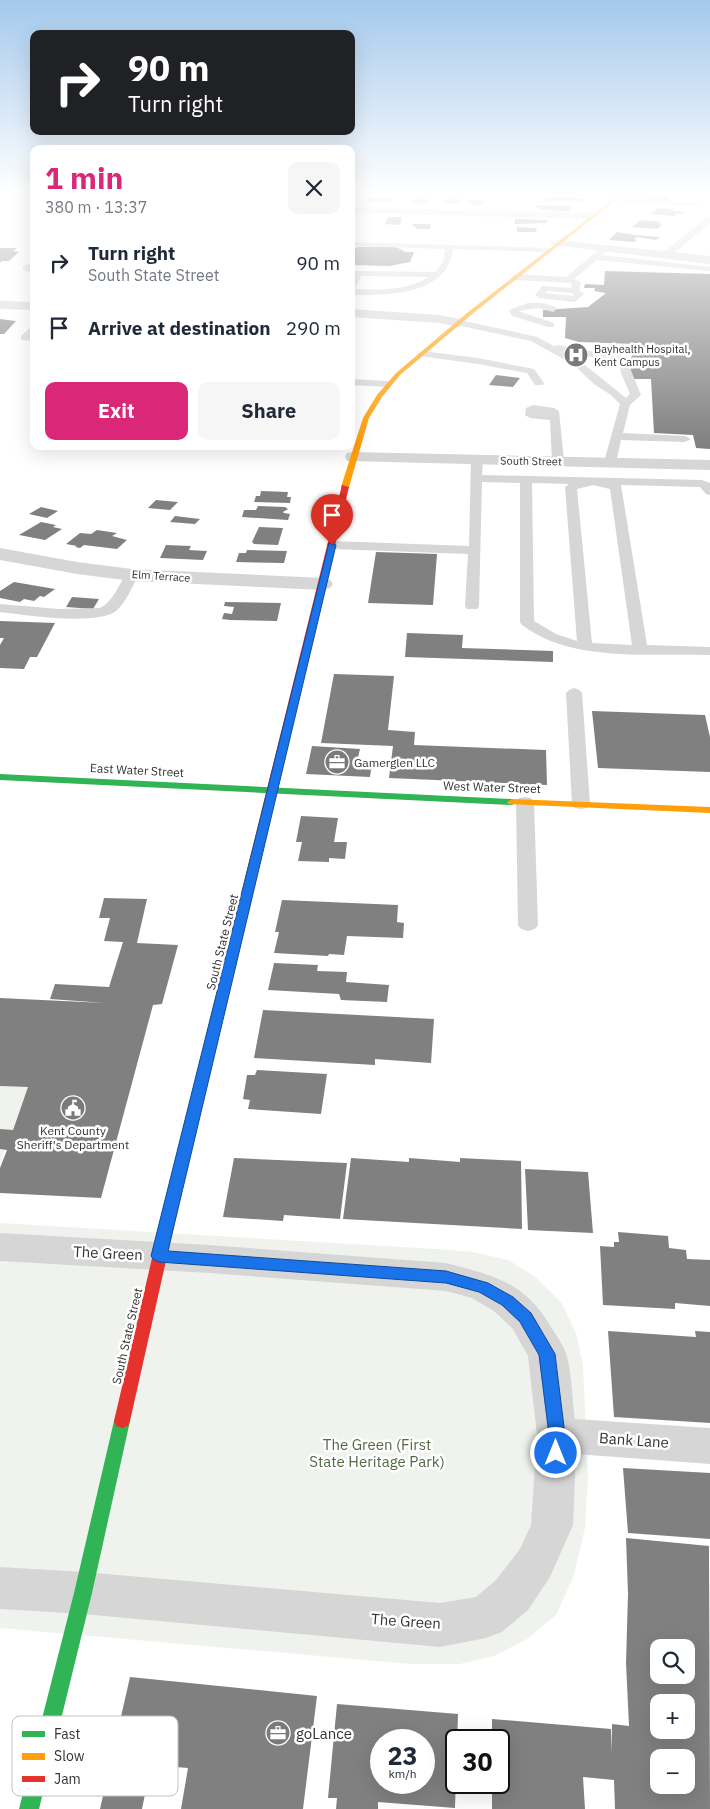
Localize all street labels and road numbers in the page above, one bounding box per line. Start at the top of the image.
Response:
street label: South Street [500,453,562,469]
street label: Elm Terrace [131,567,191,585]
street label: East Water Street [90,760,184,780]
street label: West Water Street [443,778,541,796]
street label: South State Street [203,892,241,992]
street label: The Green [73,1242,143,1264]
street label: South State Street [109,1286,145,1386]
street label: Bank Lane [598,1428,670,1452]
street label: The Green [371,1609,441,1633]

